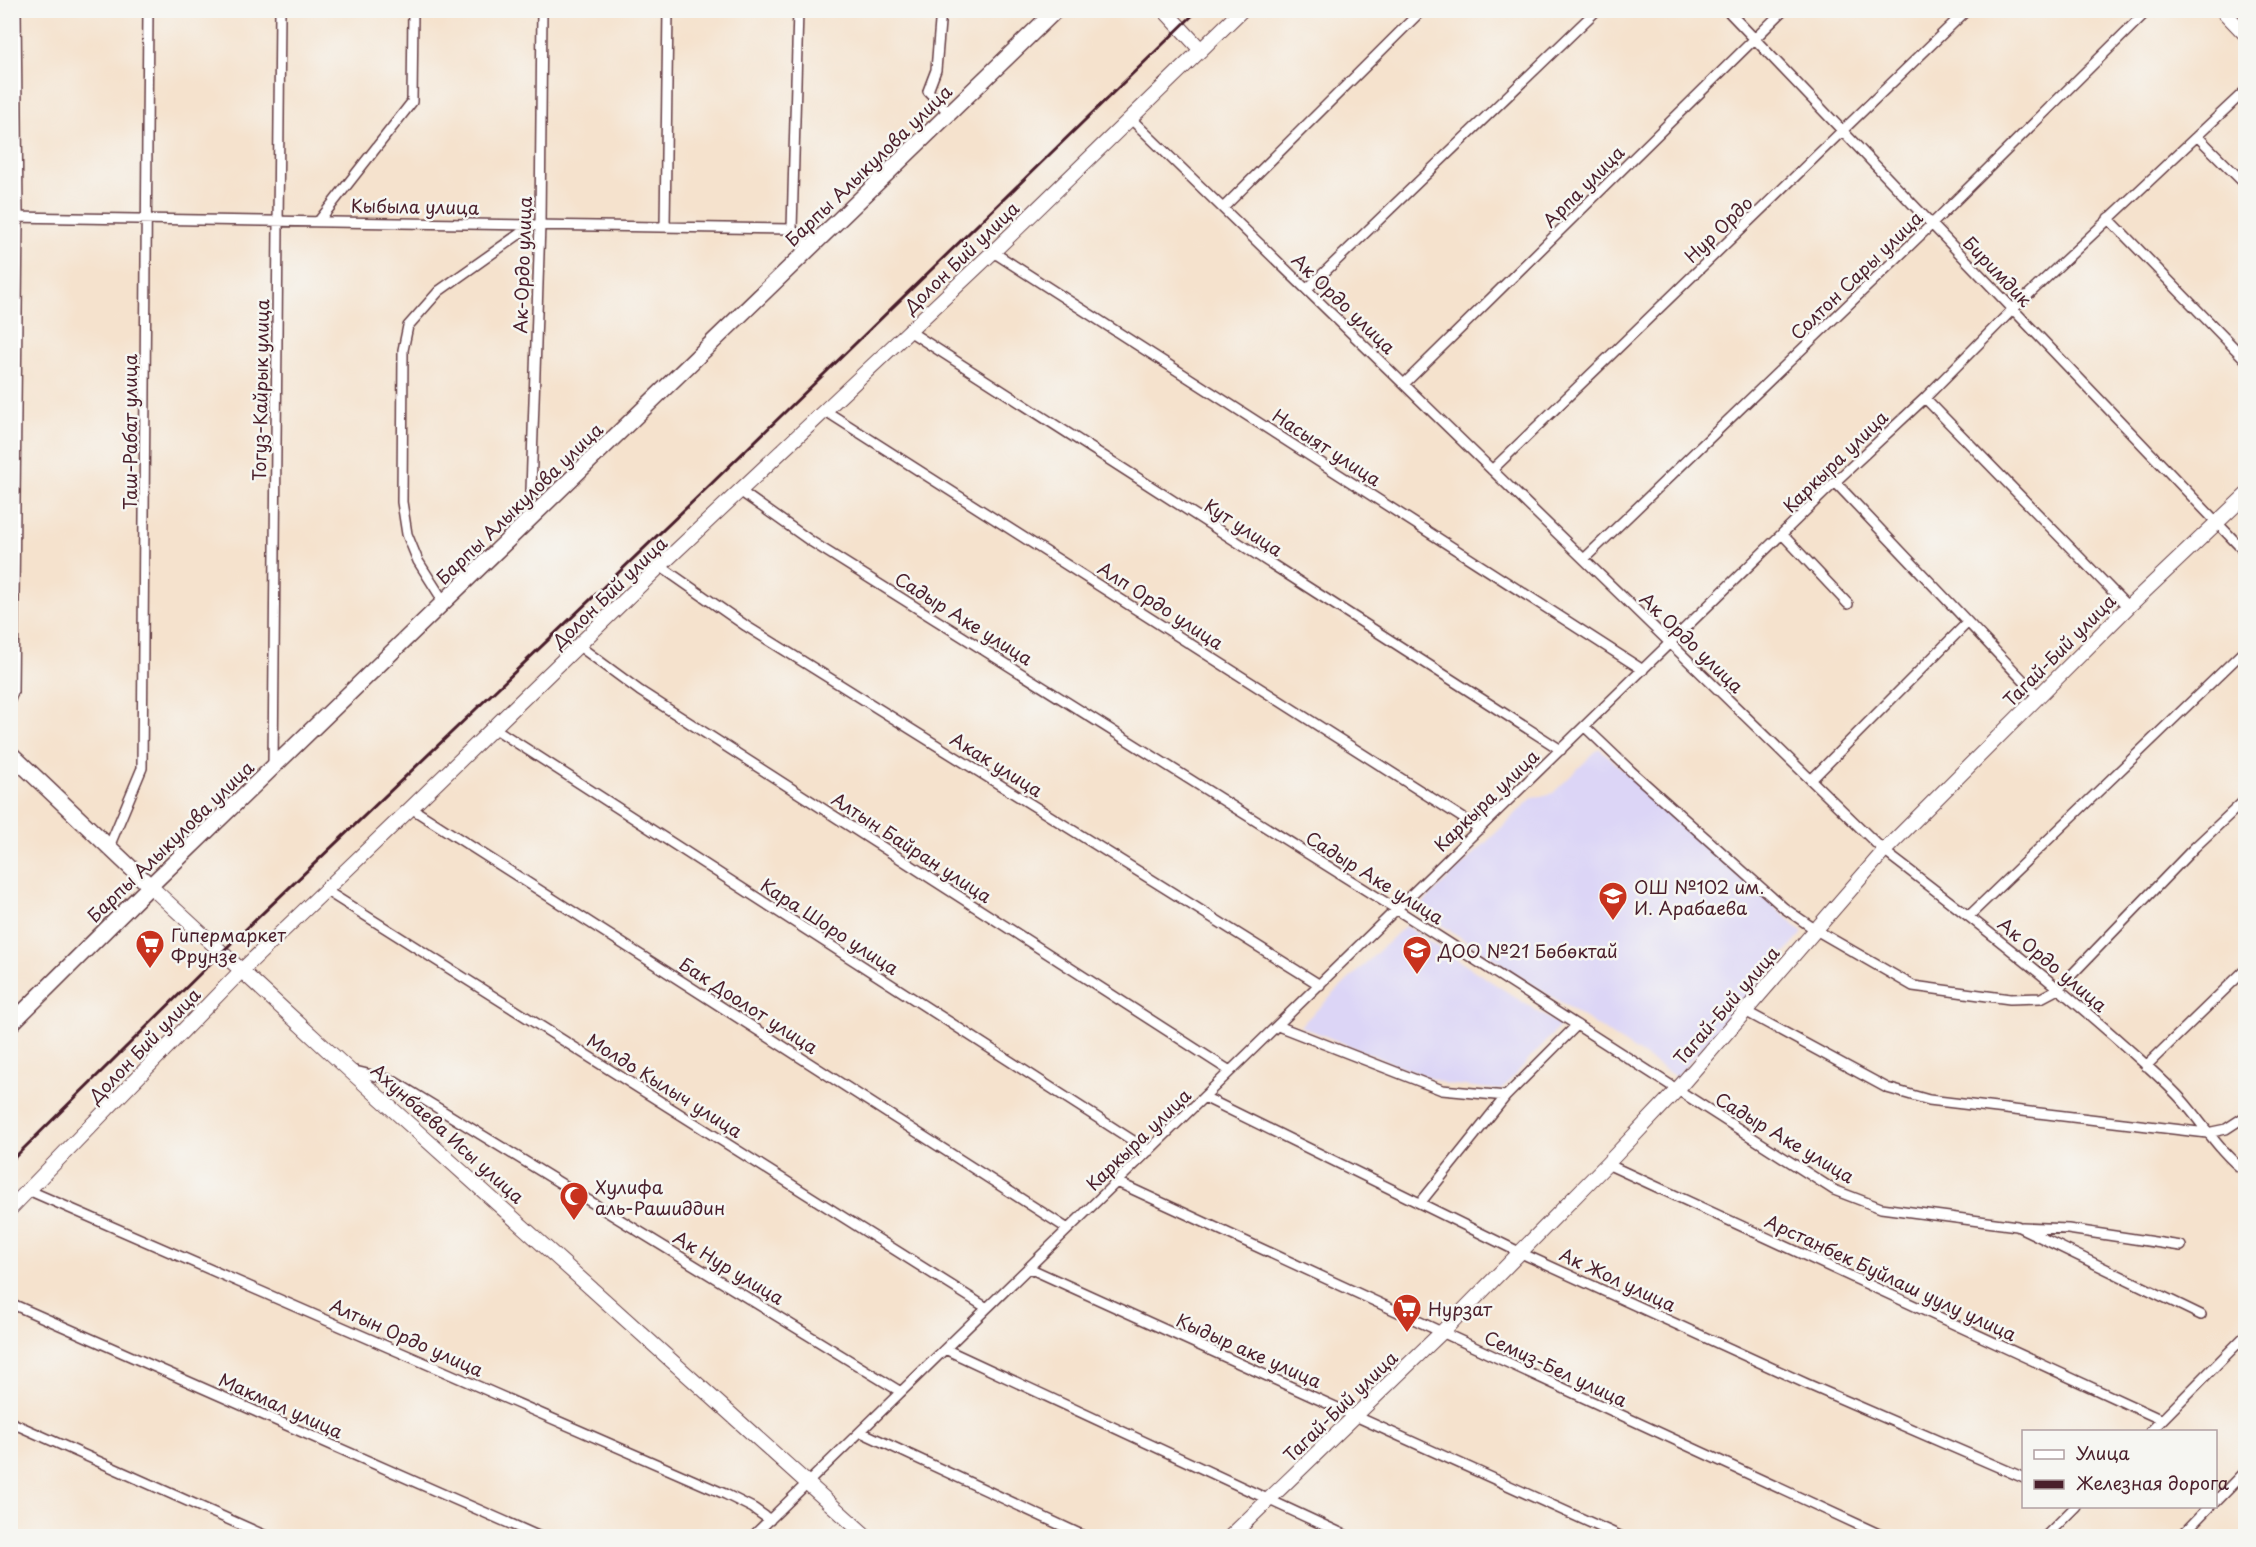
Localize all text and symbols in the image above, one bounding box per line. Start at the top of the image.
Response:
street label: Барпы Алыкулова улица [779,77,958,252]
street label: Арпа улица [1536,139,1630,233]
street label: Нур Ордо [1678,189,1758,269]
street label: Кыбыла улица [351,191,480,221]
street label: Долон Бий улица [896,194,1025,320]
street label: Ак-Ордо улица [506,195,538,334]
street label: Солтон Сары улица [1784,204,1929,346]
street label: Биримдик [1957,230,2039,313]
street label: Ак Ордо улица [1286,246,1403,360]
street label: Тогуз-Кайрык улица [245,298,275,481]
street label: Таш-Рабат улица [116,353,143,510]
street label: Насыят улица [1267,402,1387,493]
street label: Каркыра улица [1776,403,1894,518]
street label: Барпы Алыкулова улица [430,415,609,590]
street label: Кут улица [1200,492,1289,563]
street label: Долон Бий улица [544,529,673,655]
street label: Алп Ордо улица [1093,554,1230,656]
street label: Садыр Аке улица [890,565,1039,672]
street label: Ак Ордо улица [1634,585,1751,699]
street label: Тагай-Бий улица [1997,587,2122,712]
street label: Акак улица [946,725,1049,803]
street label: Каркыра улица [1427,742,1545,857]
street label: Барпы Алыкулова улица [81,753,260,928]
street label: Алтын Байран улица [827,785,998,909]
street label: Садыр Аке улица [1301,824,1450,931]
street label: Кара Шоро улица [756,871,905,981]
place label: ОШ №102 им. И. Арабаева [1634,873,1765,921]
school or university icon: ОШ №102 им. И. Арабаева [1597,880,1629,922]
street label: Ак Ордо улица [1993,910,2114,1018]
place label: Гипермаркет Фрунзе [171,921,286,969]
supermarket icon: Гипермаркет Фрунзе [134,928,166,970]
school or university icon: ДОО №21 Бөбөктай [1401,934,1433,976]
place label: ДОО №21 Бөбөктай [1437,937,1618,964]
street label: Тагай-Бий улица [1667,939,1786,1070]
street label: Бак Доолот улица [674,950,824,1060]
street label: Долон Бий улица [81,981,207,1110]
street label: Молдо Кылыч улица [582,1026,749,1144]
street label: Ахунбаева Исы улица [365,1057,531,1210]
street label: Каркыра улица [1079,1081,1197,1196]
street label: Садыр Аке улица [1710,1085,1860,1190]
place label: Хулифа аль-Рашиддин [595,1173,725,1221]
mosque icon: Хулифа аль-Рашиддин [558,1180,590,1222]
street label: Арстанбек Буйлаш уулу улица [1761,1207,2022,1348]
street label: Ак Нур улица [669,1223,790,1311]
street label: Ак Жол улица [1555,1240,1681,1318]
street label: Алтын Ордо улица [326,1291,489,1383]
supermarket icon: Нурзат [1391,1292,1423,1334]
place label: Нурзат [1428,1295,1493,1322]
street label: Кыдыр аке улица [1172,1306,1327,1394]
street label: Семиз-Бел улица [1480,1323,1633,1413]
street label: Тагай-Бий улица [1277,1344,1404,1468]
street label: Макмал улица [215,1366,348,1445]
legend [2022,1430,2217,1508]
text: Улица [2076,1439,2130,1466]
text: Железная дорога [2076,1469,2230,1496]

